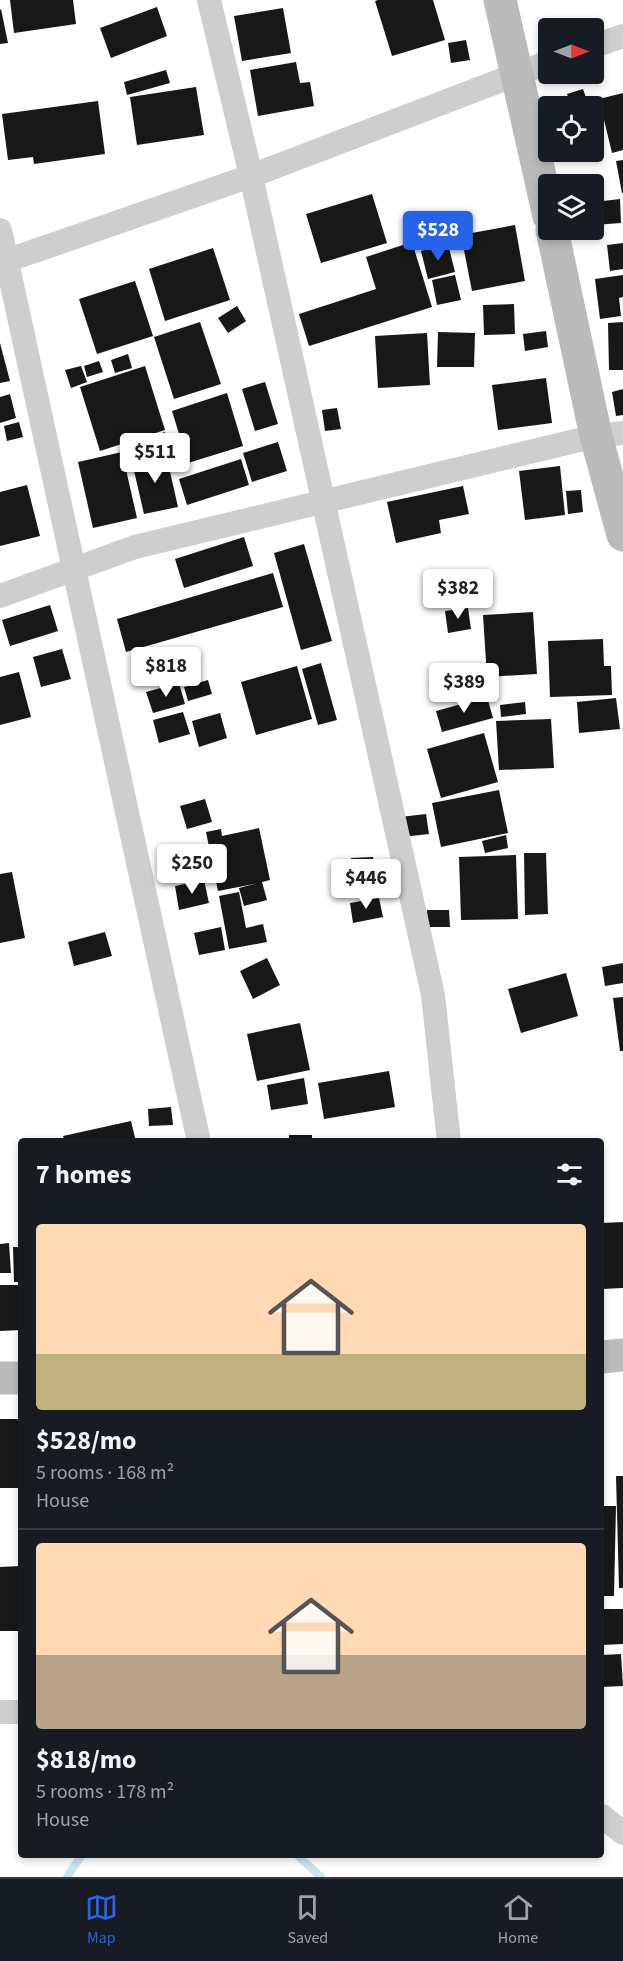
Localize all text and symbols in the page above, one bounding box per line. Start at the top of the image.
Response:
north arrow [538,18,604,84]
map controls [538,18,604,240]
button: locate [538,96,604,162]
button: layers [538,174,604,240]
pin: $528 [402,211,474,262]
text: $528 [417,216,459,244]
pin: $511 [119,433,191,484]
text: $511 [134,438,176,466]
pin: $382 [422,569,494,620]
text: $382 [437,574,479,602]
pin: $818 [130,647,202,698]
text: $818 [145,652,187,680]
pin: $389 [428,663,500,714]
text: $389 [443,668,485,696]
pin: $250 [156,844,228,895]
text: $250 [171,849,213,877]
pin: $446 [330,859,402,910]
text: $446 [345,864,387,892]
text: 7 homes [36,1156,131,1193]
icon: filters [553,1158,586,1191]
icon: home [257,1263,365,1371]
text: $528/mo [36,1422,136,1459]
text: 5 rooms · 168 m² [36,1459,174,1487]
text: House [36,1487,89,1515]
icon: home [257,1582,365,1690]
text: $818/mo [36,1741,136,1778]
text: 5 rooms · 178 m² [36,1778,174,1806]
text: House [36,1806,89,1834]
tab: Map [85,1891,118,1949]
tab: Saved [287,1891,328,1949]
tab: Home [498,1891,538,1949]

